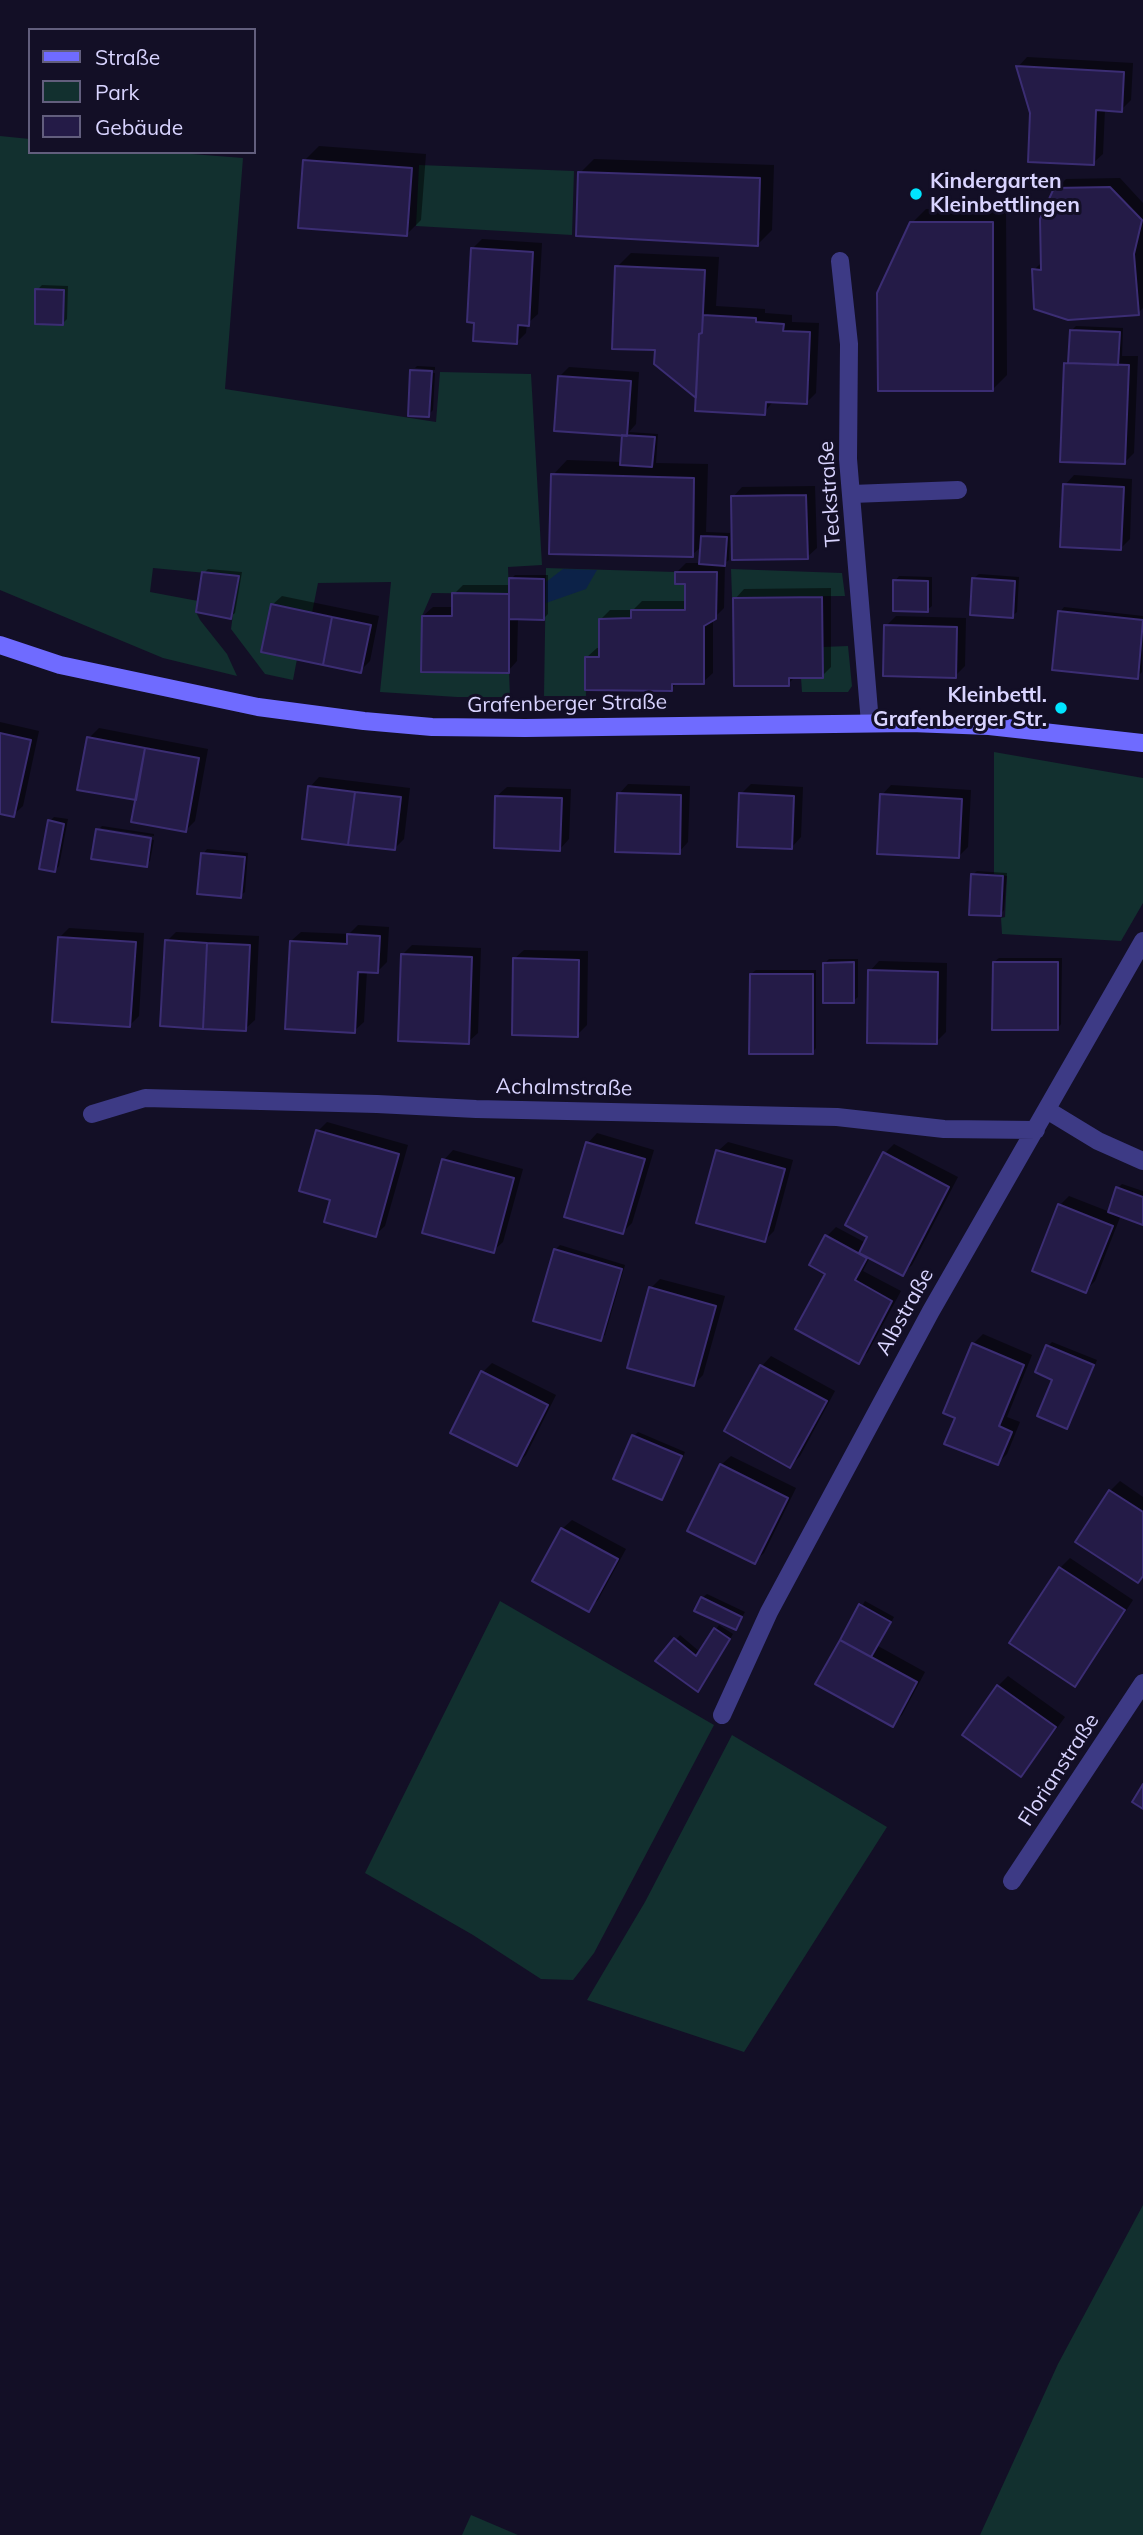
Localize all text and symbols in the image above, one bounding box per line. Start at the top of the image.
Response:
legend [28,28,256,154]
text: Straße [95,44,160,70]
text: Park [95,79,139,105]
text: Gebäude [95,114,183,140]
place label: Kindergarten Kleinbettlingen [930,169,1080,219]
marker: Kindergarten Kleinbettlingen [908,186,924,202]
street label: Teckstraße [814,440,846,548]
place label: Kleinbettl. Grafenberger Str. [873,683,1047,733]
street label: Grafenberger Straße [467,690,667,718]
marker: Kleinbettl. Grafenberger Str. [1053,700,1069,716]
street label: Achalmstraße [495,1074,633,1102]
street label: Albstraße [871,1264,939,1360]
street label: Florianstraße [1013,1709,1105,1831]

